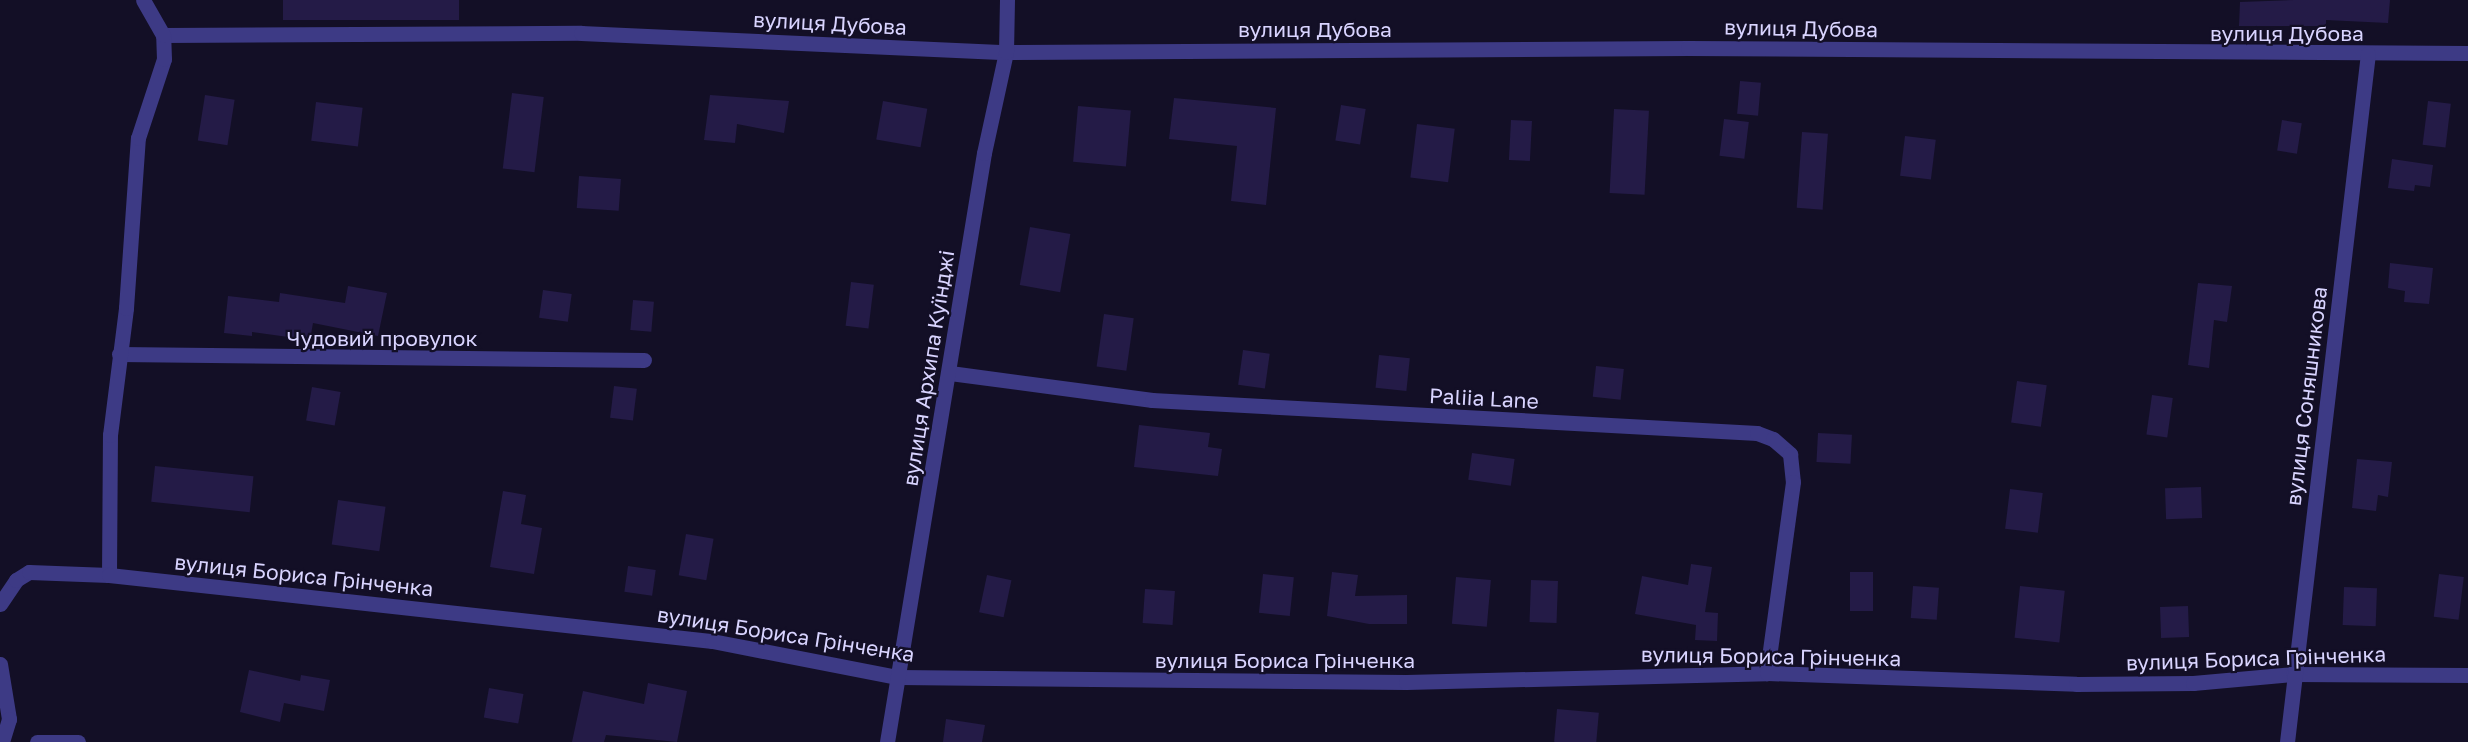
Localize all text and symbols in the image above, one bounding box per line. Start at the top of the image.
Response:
street label: вулиця Дубова [753,6,907,40]
street label: вулиця Дубова [1724,14,1878,42]
street label: вулиця Дубова [1238,16,1392,42]
street label: вулиця Дубова [2210,20,2364,46]
street label: вулиця Архипа Куїнджі [897,248,959,488]
street label: вулиця Соняшникова [2280,285,2332,507]
street label: Чудовий провулок [286,325,478,351]
street label: Paliia Lane [1429,383,1539,413]
street label: вулиця Бориса Грінченка [173,549,435,601]
street label: вулиця Бориса Грінченка [655,601,917,667]
street label: вулиця Бориса Грінченка [1641,641,1901,671]
street label: вулиця Бориса Грінченка [2125,641,2387,675]
street label: вулиця Бориса Грінченка [1155,647,1415,673]

